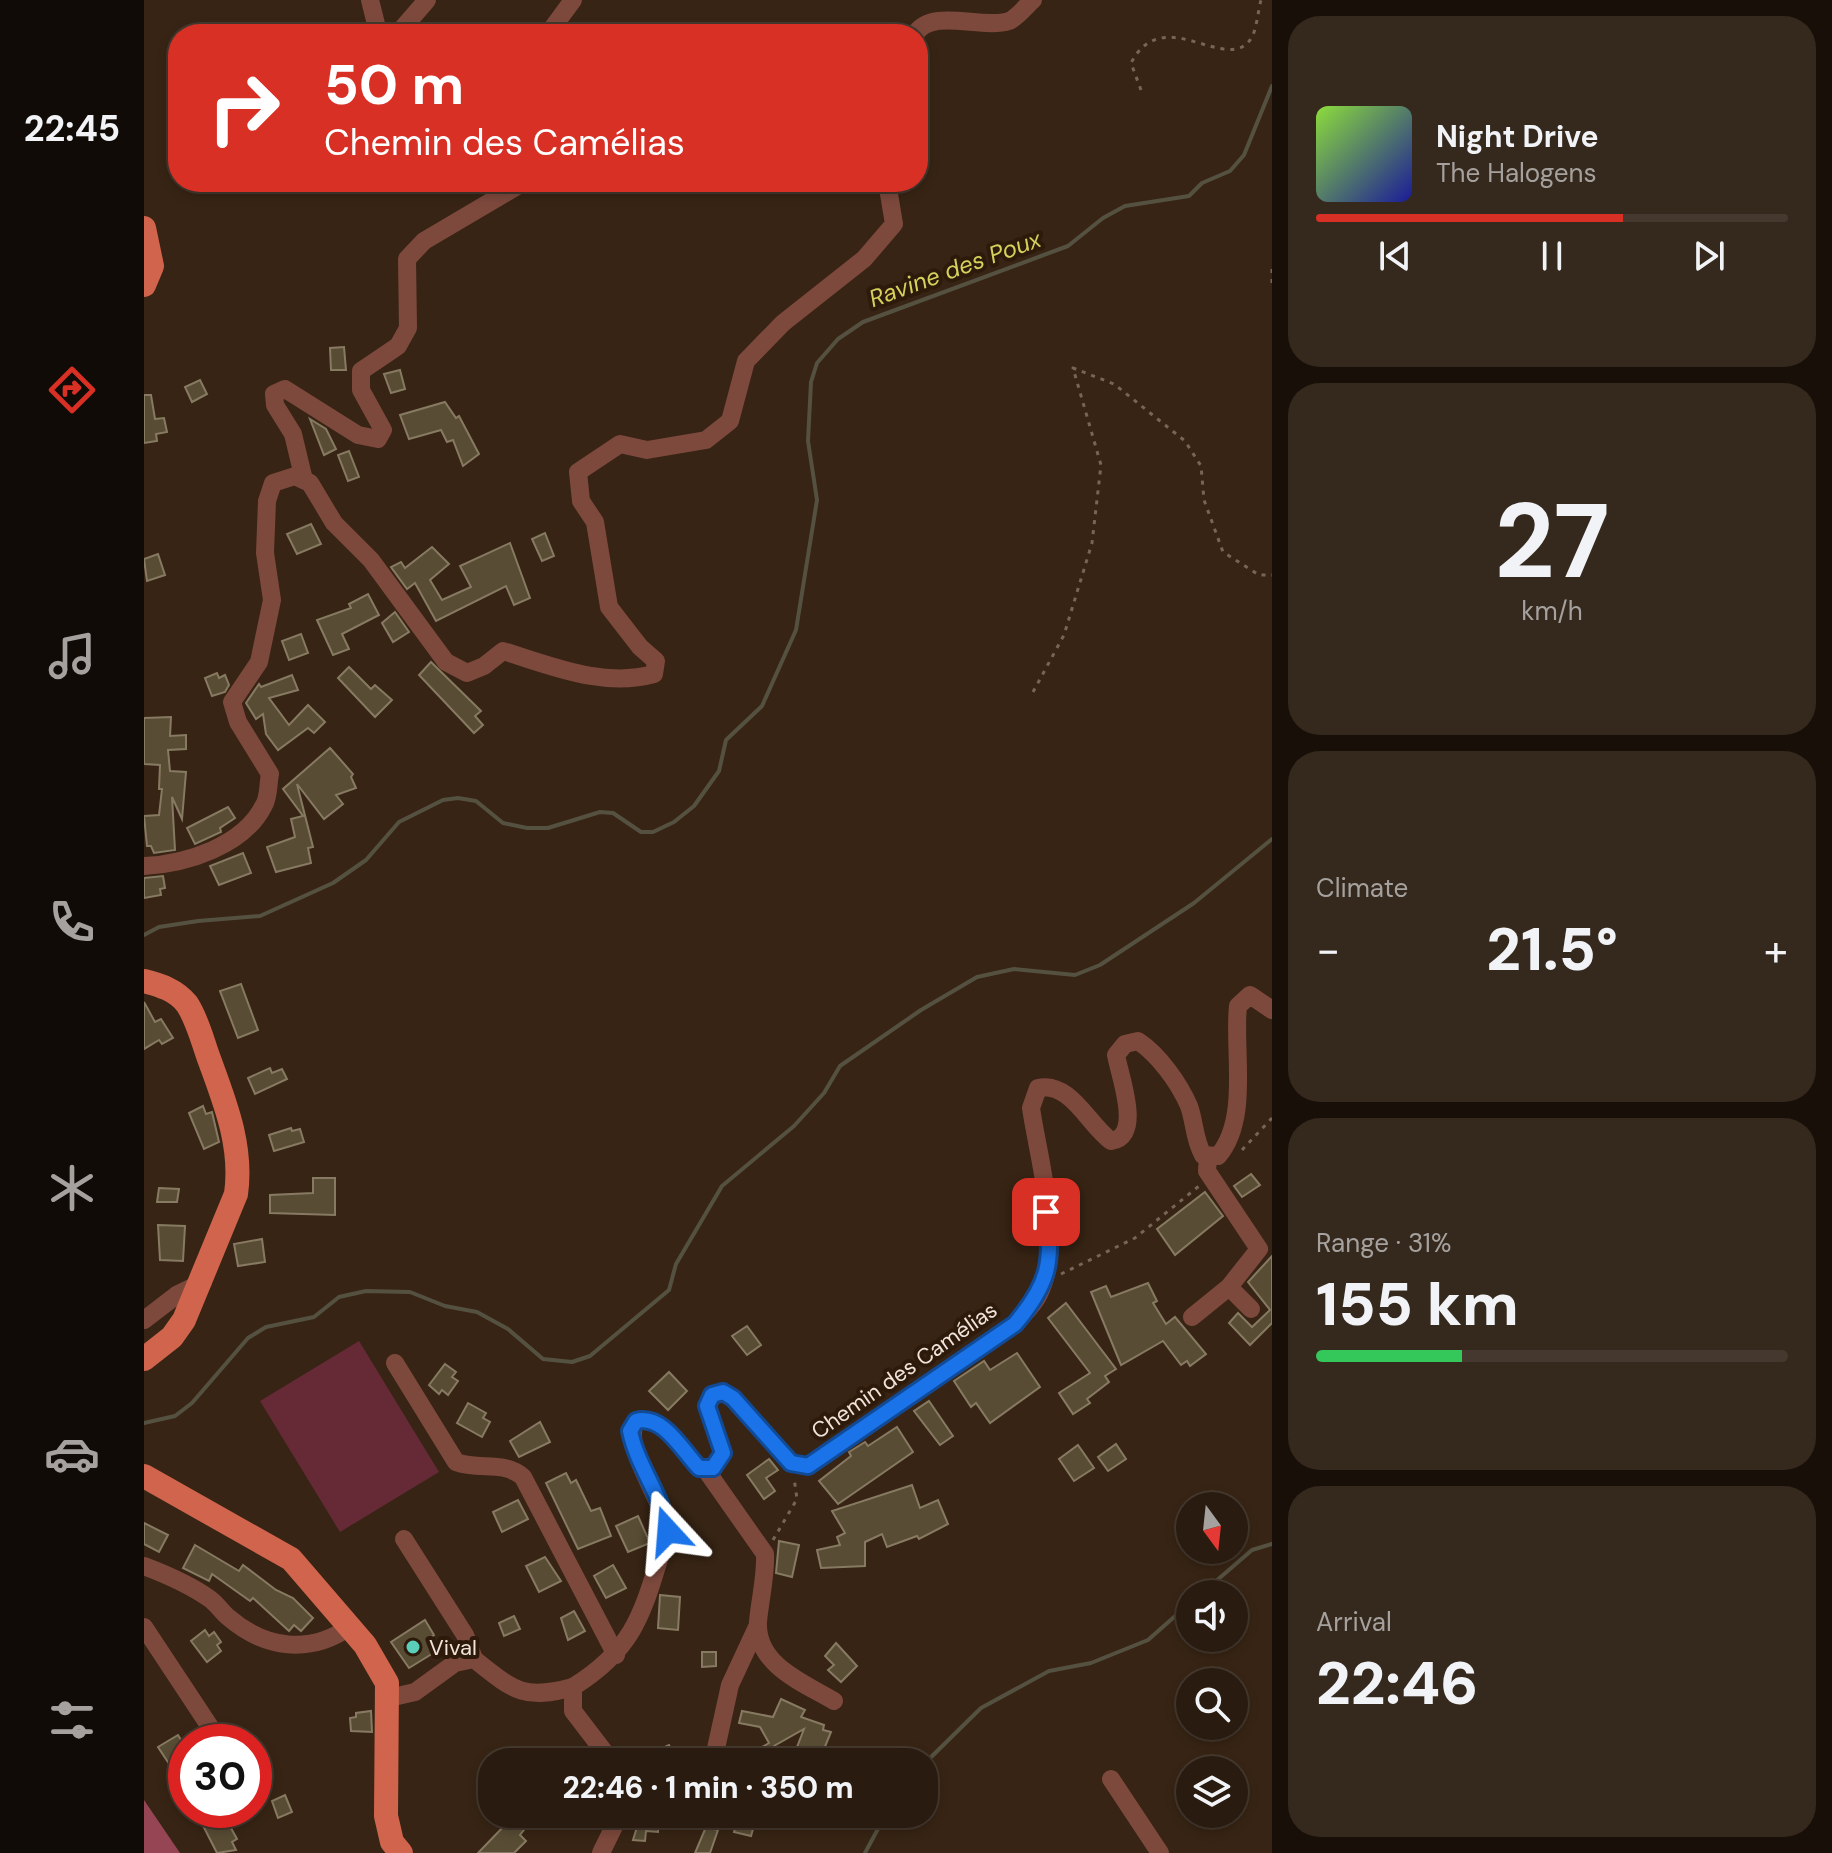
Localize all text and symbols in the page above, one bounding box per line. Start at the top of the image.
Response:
text: 50 m [324,48,464,121]
icon: right [192,56,296,160]
text: 22:45 [24,105,120,152]
text: Night Drive [1436,117,1599,156]
text: Chemin des Camélias [324,119,685,166]
text: The Halogens [1436,156,1596,190]
water label: Ravine des Poux [864,223,1046,314]
icon: previous [1373,234,1417,278]
icon: pause [1530,234,1574,278]
icon: next [1687,234,1731,278]
icon: directions [44,362,100,418]
text: 27 [1494,474,1610,609]
text: km/h [1521,594,1583,628]
icon: music [44,628,100,684]
text: Climate [1316,871,1408,905]
icon: phone [44,894,100,950]
text: 21.5° [1486,910,1618,989]
text: − [1316,921,1340,979]
text: + [1764,921,1788,979]
icon: climate [44,1160,100,1216]
pin [1012,1178,1080,1246]
icon: arrive [1024,1190,1068,1234]
text: Range · 31% [1316,1226,1451,1260]
text: 155 km [1316,1265,1519,1344]
street label: Chemin des Camélias [806,1295,1003,1446]
icon: car [44,1426,100,1482]
position arrow [626,1489,710,1573]
north arrow [1176,1492,1248,1564]
map controls [1176,1492,1248,1828]
button: sound [1176,1580,1248,1652]
text: Arrival [1316,1605,1392,1639]
place label: Vival [429,1633,477,1662]
marker: Vival [404,1638,422,1656]
text: 22:46 [1316,1644,1478,1723]
button: search [1176,1668,1248,1740]
icon: filters [44,1692,100,1748]
speed limit sign: 30 [168,1724,272,1828]
button: layers [1176,1756,1248,1828]
text: 22:46 · 1 min · 350 m [562,1768,854,1807]

